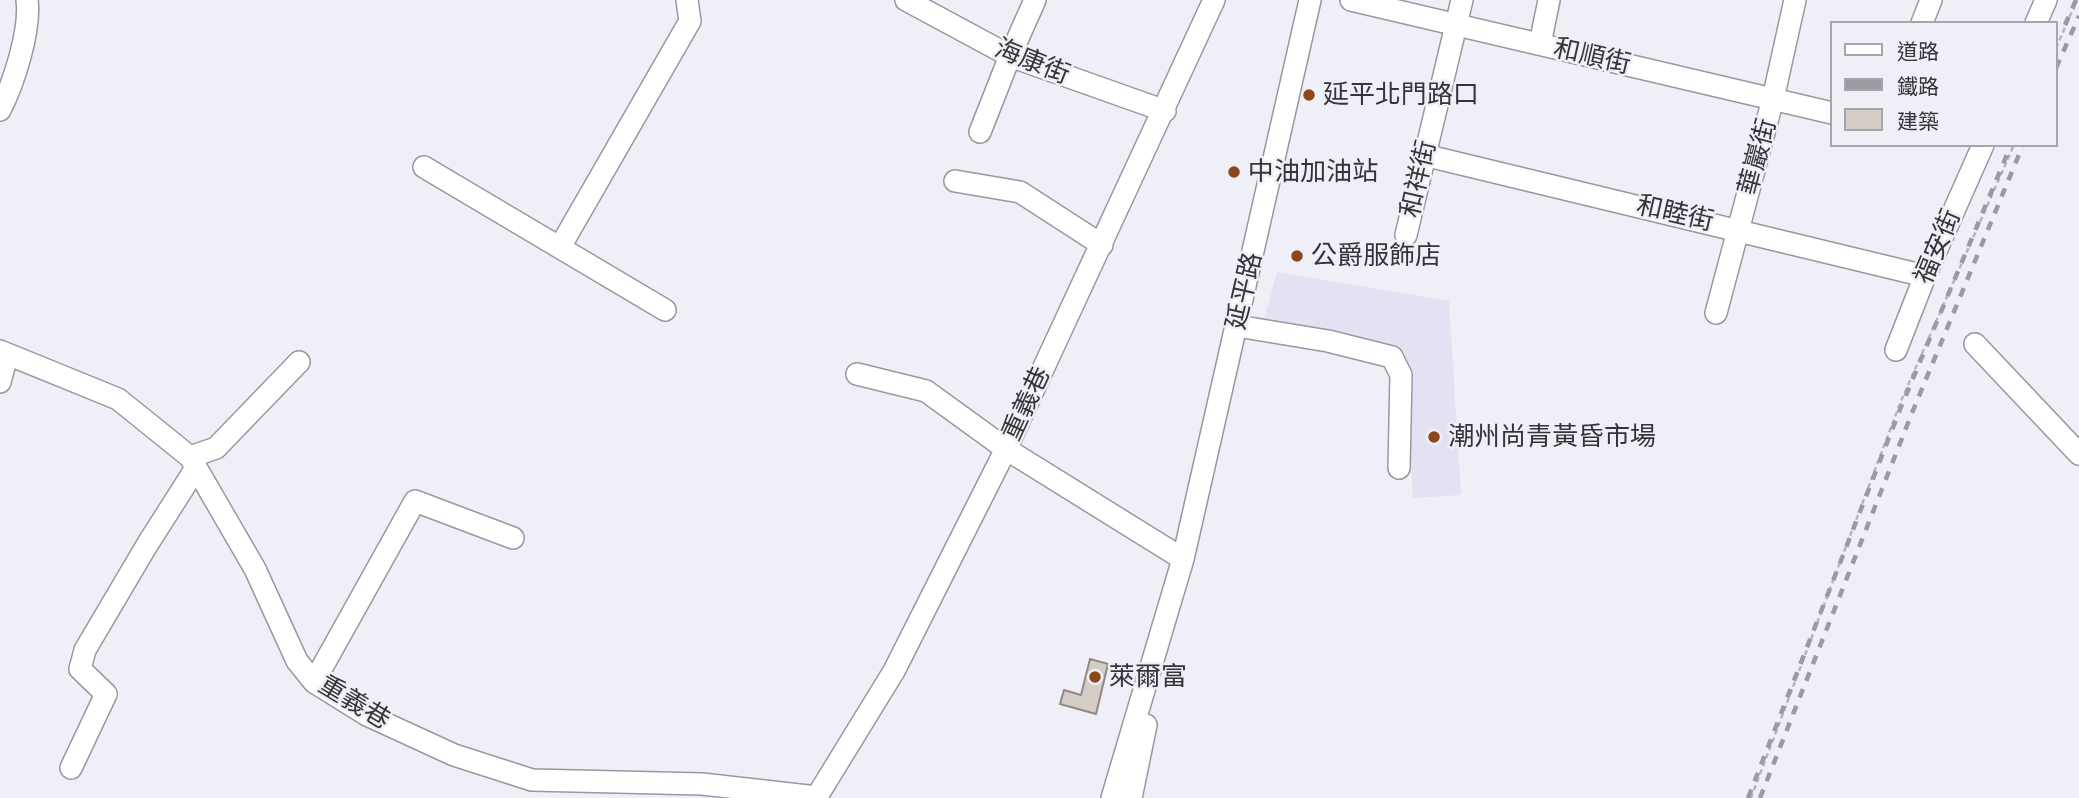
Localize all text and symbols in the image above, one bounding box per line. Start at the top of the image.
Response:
legend [1830,21,2058,147]
street label: 海康街 [990,33,1074,91]
street label: 和順街 [1550,33,1634,81]
text: 道路 [1897,39,1939,64]
text: 鐵路 [1897,74,1939,99]
place label: 延平北門路口 [1323,79,1479,111]
marker: 延平北門路口 [1301,87,1317,103]
text: 建築 [1897,109,1939,134]
street label: 華巖街 [1733,115,1783,199]
street label: 和祥街 [1395,137,1443,221]
place label: 中油加油站 [1248,156,1378,188]
marker: 中油加油站 [1226,164,1242,180]
street label: 和睦街 [1633,190,1717,238]
street label: 福安街 [1908,205,1968,289]
place label: 公爵服飾店 [1311,240,1441,272]
marker: 公爵服飾店 [1289,248,1305,264]
street label: 延平路 [1221,249,1269,333]
street label: 重義巷 [996,362,1058,446]
place label: 潮州尚青黃昏市場 [1448,421,1656,453]
marker: 潮州尚青黃昏市場 [1426,429,1442,445]
place label: 萊爾富 [1109,661,1187,693]
marker: 萊爾富 [1087,669,1103,685]
street label: 重義巷 [313,670,395,736]

